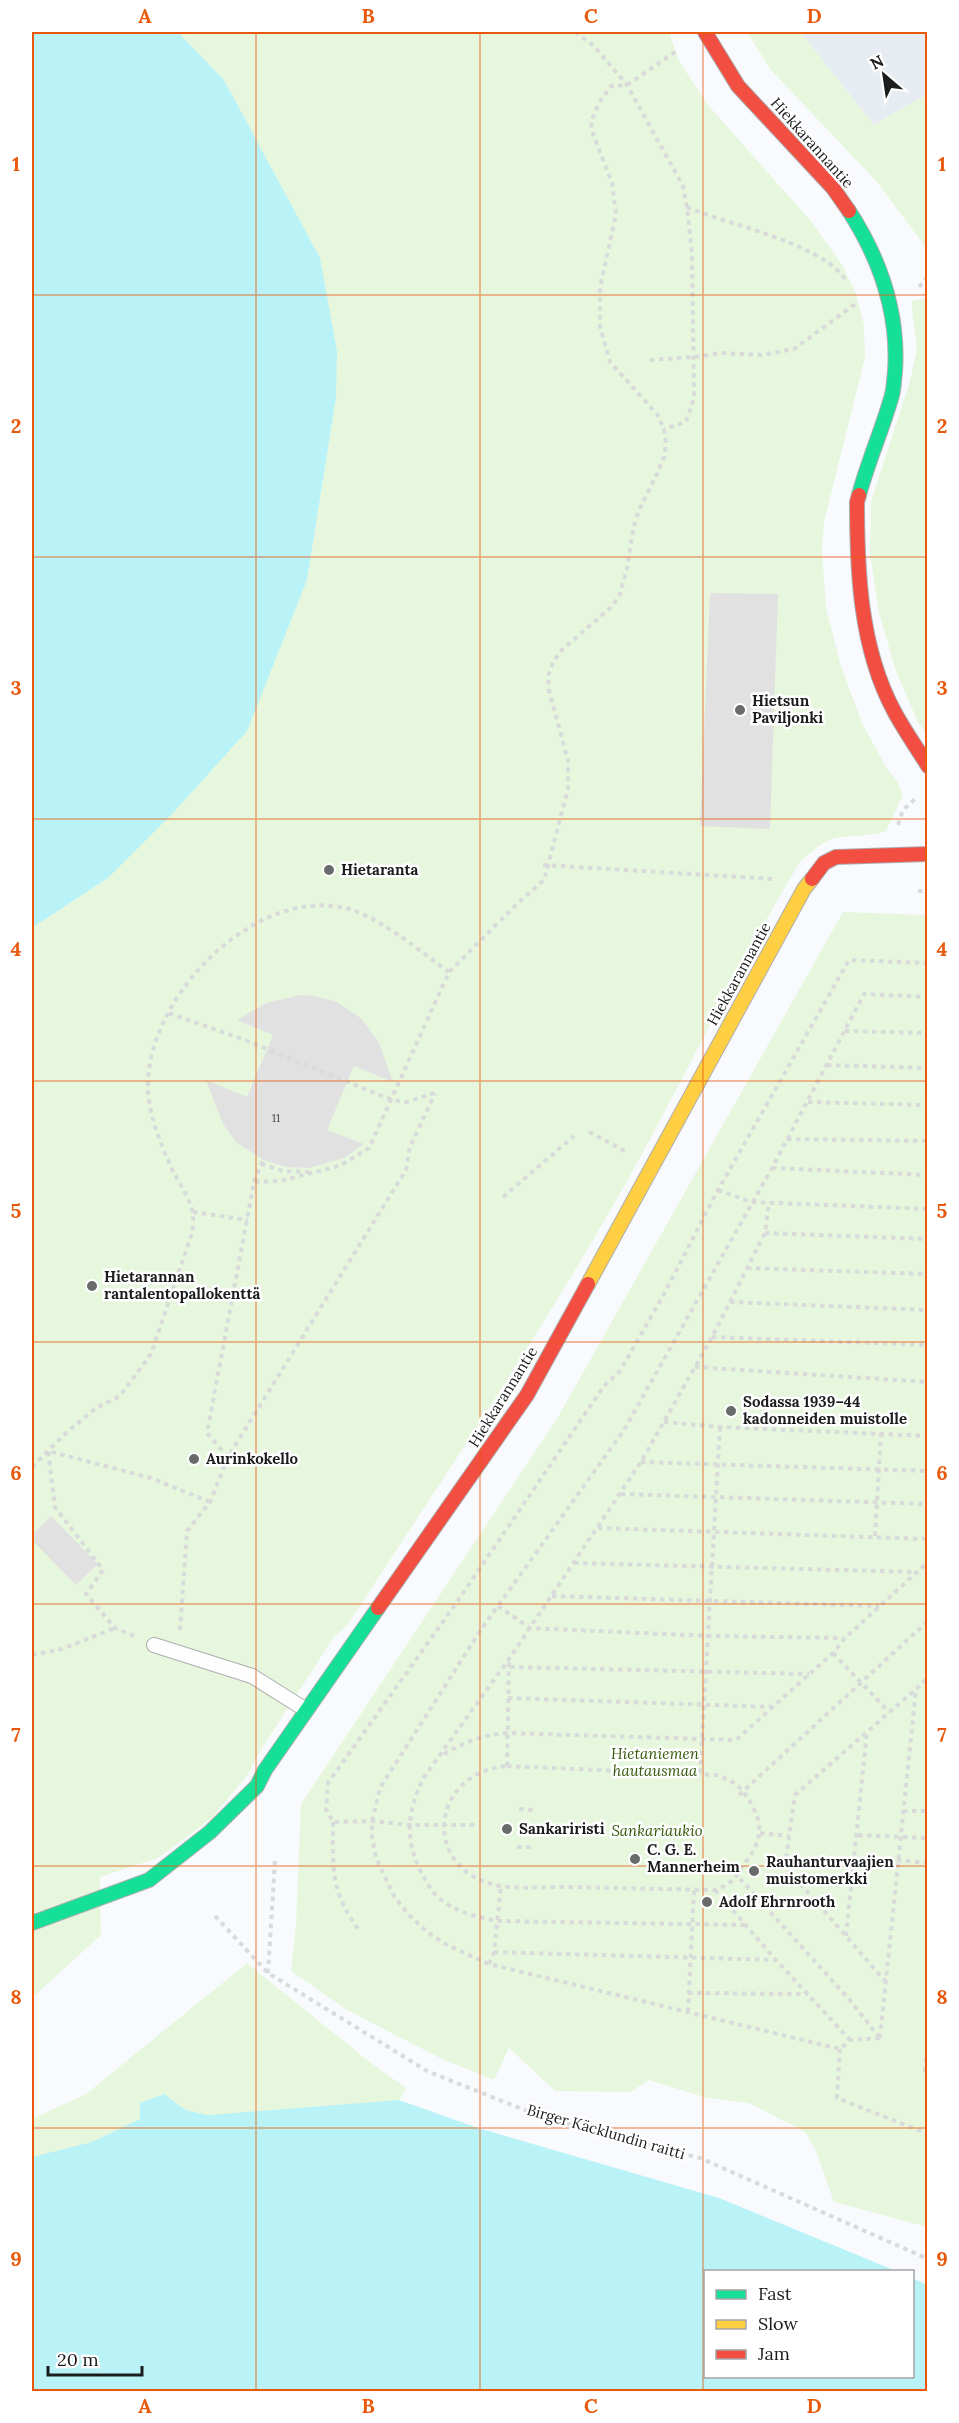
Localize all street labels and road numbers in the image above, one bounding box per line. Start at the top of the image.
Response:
street label: Hiekkarannantie [767,94,858,192]
street label: Hiekkarannantie [702,919,775,1029]
street label: Hiekkarannantie [464,1343,541,1451]
street label: Birger Käcklundin raitti [525,2100,687,2163]

